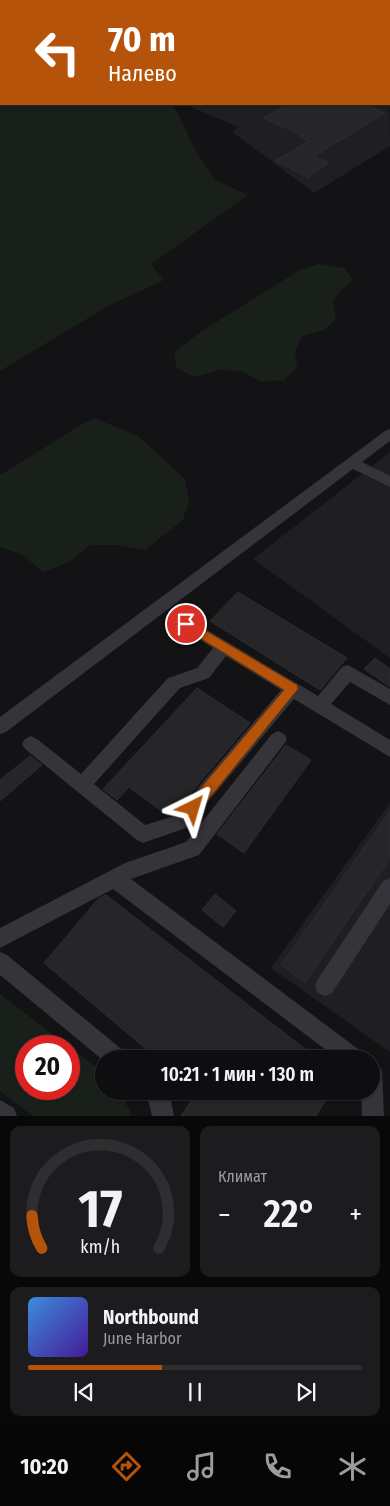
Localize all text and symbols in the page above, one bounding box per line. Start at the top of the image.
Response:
text: 70 m [108,18,176,60]
icon: left [25,20,90,85]
text: Налево [108,60,177,87]
pin [165,603,207,645]
icon: arrive [172,610,200,638]
position arrow [166,781,218,833]
speed limit sign: 20 [15,1035,80,1100]
text: 10:21 · 1 мин · 130 m [161,1063,314,1086]
text: Климат [218,1167,267,1186]
text: 17 [78,1178,122,1241]
text: 22° [264,1191,316,1237]
text: − [218,1198,231,1231]
text: + [349,1198,362,1231]
text: km/h [80,1236,120,1258]
text: Northbound [103,1306,199,1329]
text: June Harbor [103,1329,181,1348]
icon: previous [70,1378,98,1406]
icon: pause [181,1378,209,1406]
icon: next [292,1378,320,1406]
icon: directions [109,1449,144,1484]
icon: music [184,1449,219,1484]
icon: phone [260,1449,295,1484]
icon: climate [335,1449,370,1484]
text: 10:20 [20,1453,69,1480]

